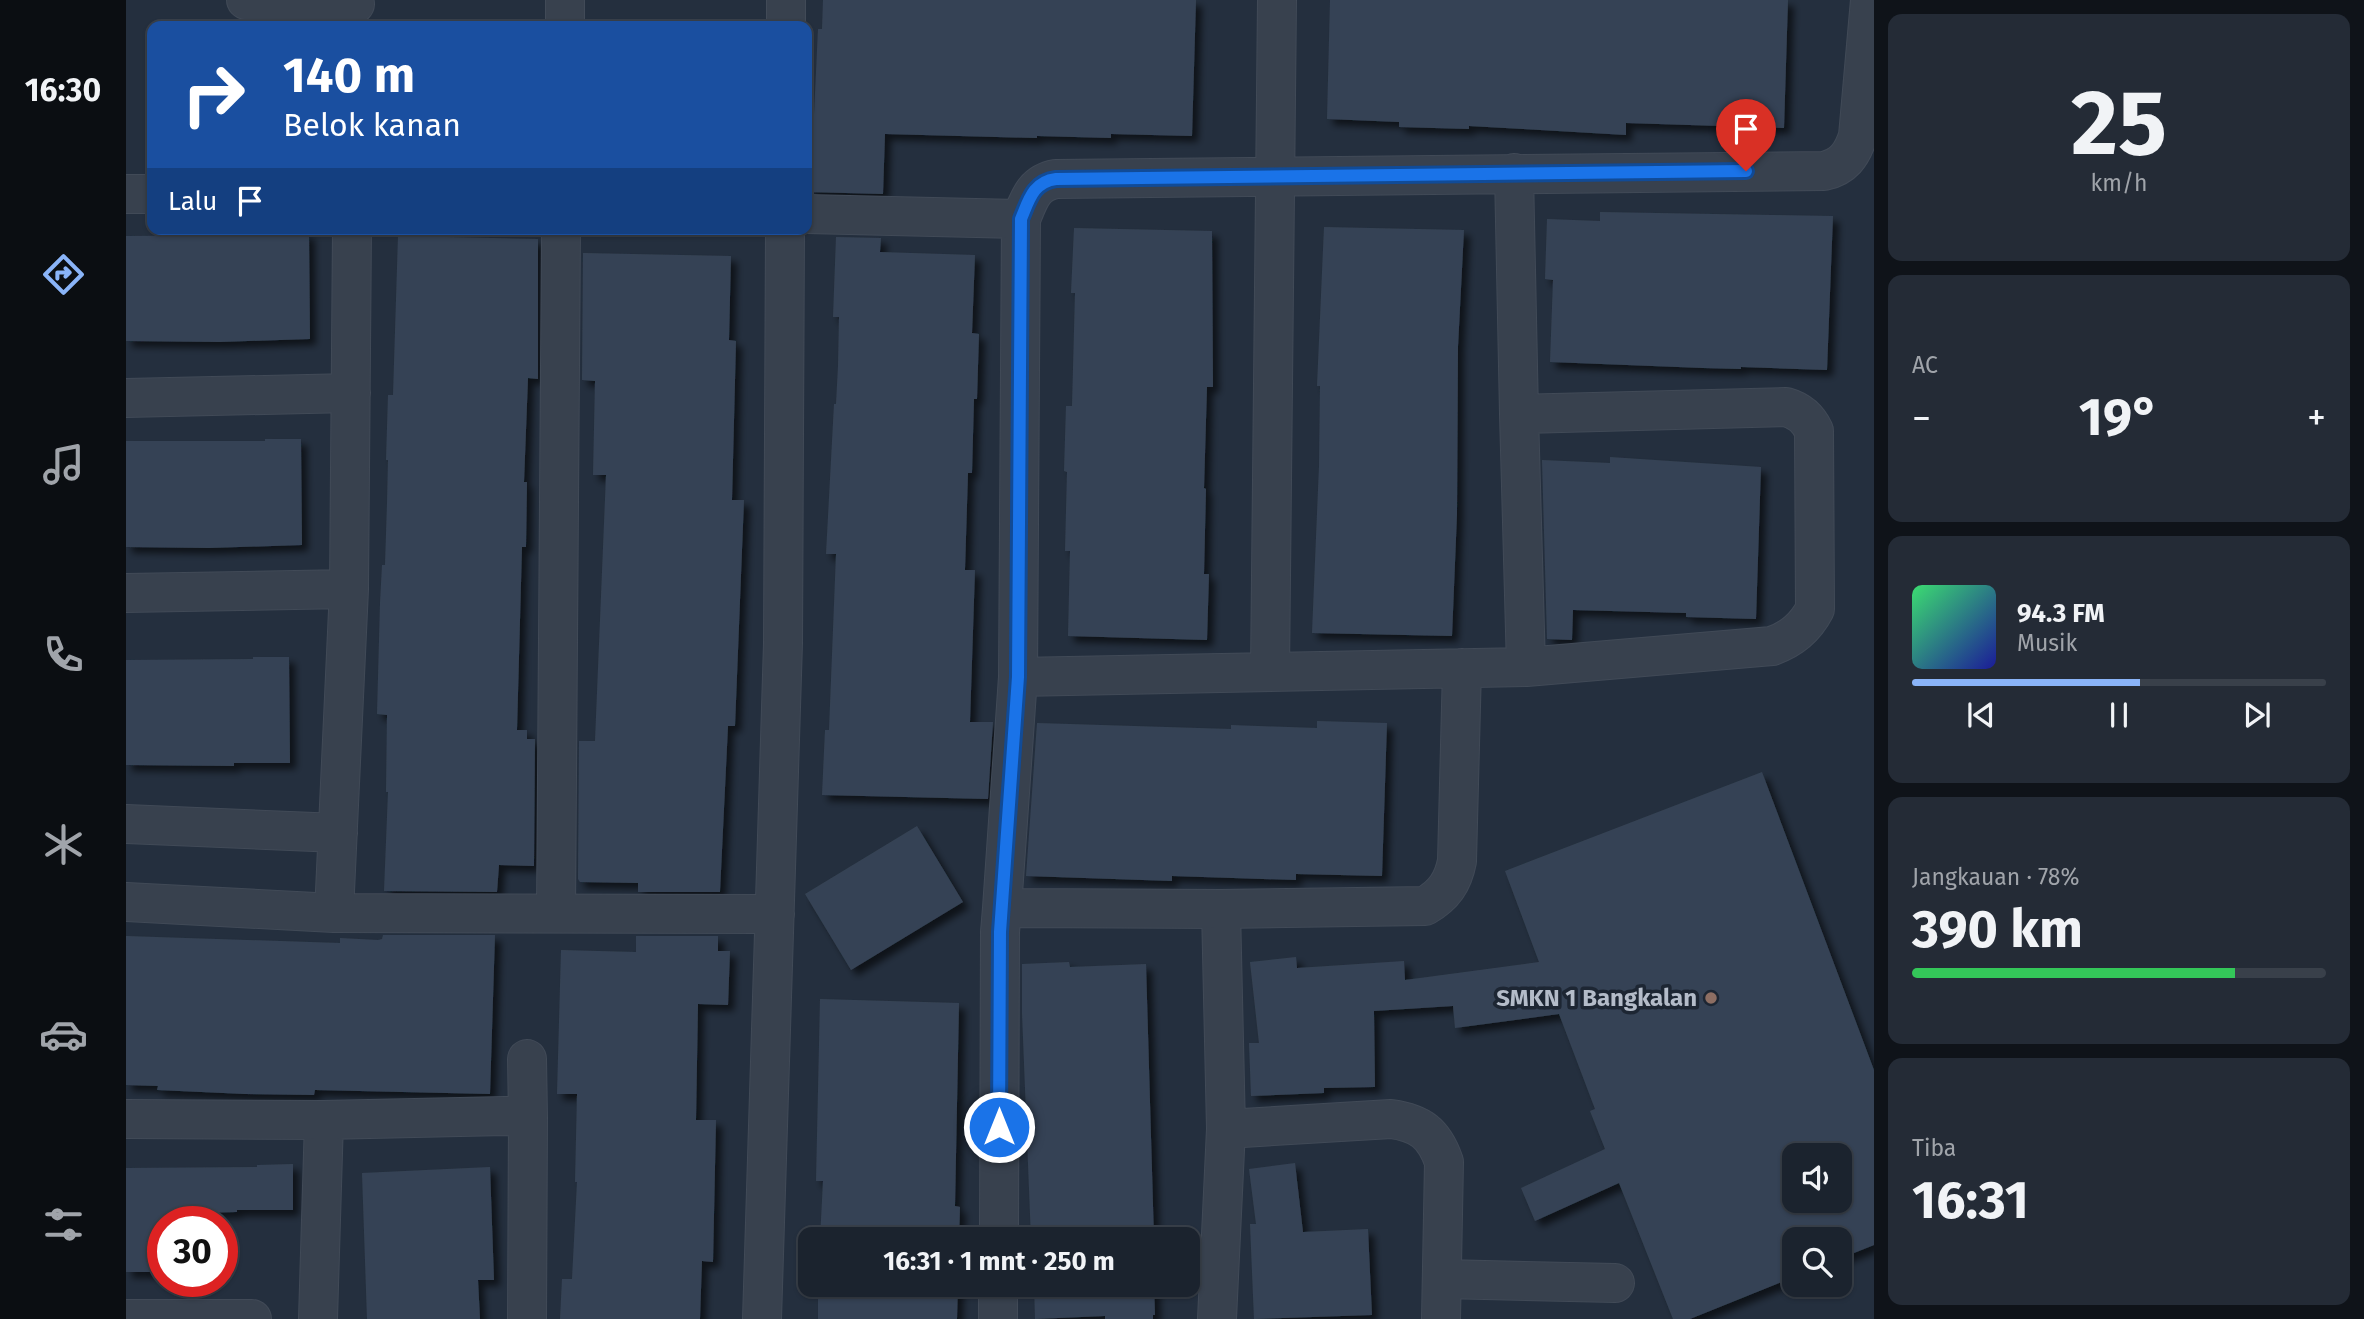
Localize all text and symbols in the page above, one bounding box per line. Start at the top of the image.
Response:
text: 140 m [283,46,415,105]
icon: right [168,49,259,140]
text: 25 [2071,69,2167,178]
text: 16:30 [25,71,101,109]
pin [1716,99,1776,171]
text: Belok kanan [283,106,461,144]
icon: arrive [1727,110,1765,148]
text: km/h [2091,169,2147,197]
icon: arrive [231,182,269,220]
text: Lalu [168,186,217,217]
icon: directions [39,250,88,299]
text: AC [1912,351,1938,379]
text: 19° [2079,386,2159,449]
text: − [1912,395,1931,441]
text: + [2307,395,2326,441]
icon: music [39,440,88,489]
text: 94.3 FM [2017,598,2105,629]
text: Musik [2017,629,2077,657]
icon: phone [39,630,88,679]
icon: previous [1962,696,2000,734]
icon: pause [2100,696,2138,734]
icon: next [2238,696,2276,734]
icon: climate [39,820,88,869]
text: Jangkauan · 78% [1912,863,2079,891]
text: 390 km [1912,898,2083,961]
place label: SMKN 1 Bangkalan [1496,984,1697,1012]
marker: SMKN 1 Bangkalan [1703,990,1719,1006]
icon: car [39,1010,88,1059]
position arrow [962,1090,1036,1164]
text: Tiba [1912,1134,1956,1162]
map controls [1782,1143,1852,1297]
button: sound [1782,1143,1852,1213]
text: 16:31 [1912,1169,2029,1232]
icon: filters [39,1200,88,1249]
speed limit sign: 30 [147,1206,238,1297]
button: search [1782,1227,1852,1297]
text: 16:31 · 1 mnt · 250 m [883,1246,1115,1277]

